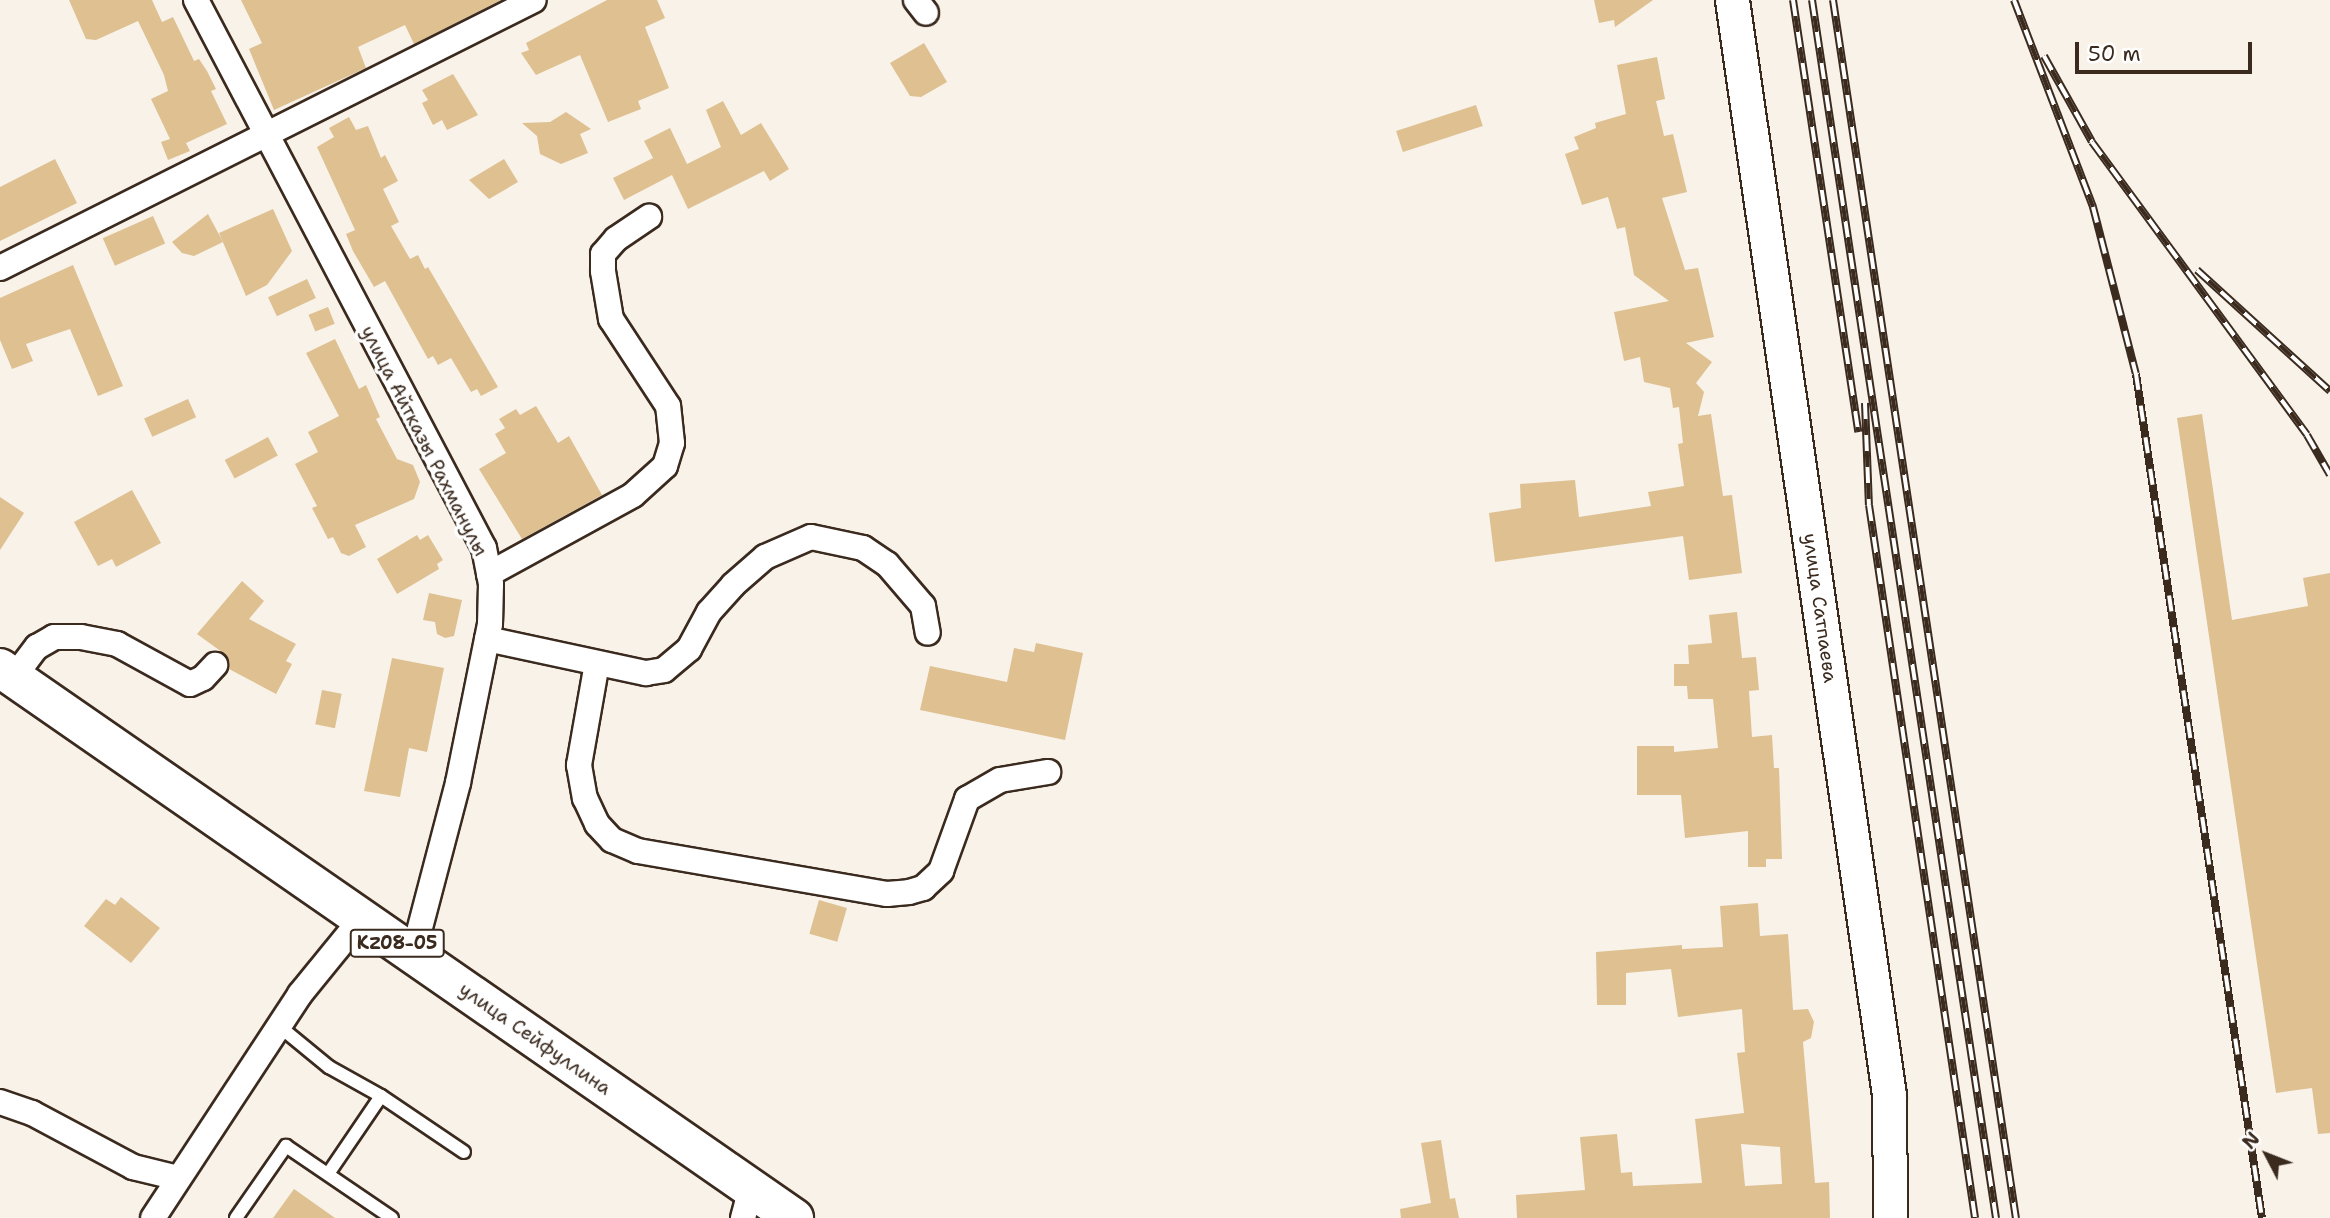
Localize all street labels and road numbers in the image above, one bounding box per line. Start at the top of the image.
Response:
street label: улица Айтказы Рахманулы [356,322,492,560]
street label: улица Сатпаева [1798,532,1842,684]
road number: KZ08-05 [348,928,446,958]
street label: улица Сейфуллина [455,978,615,1100]

